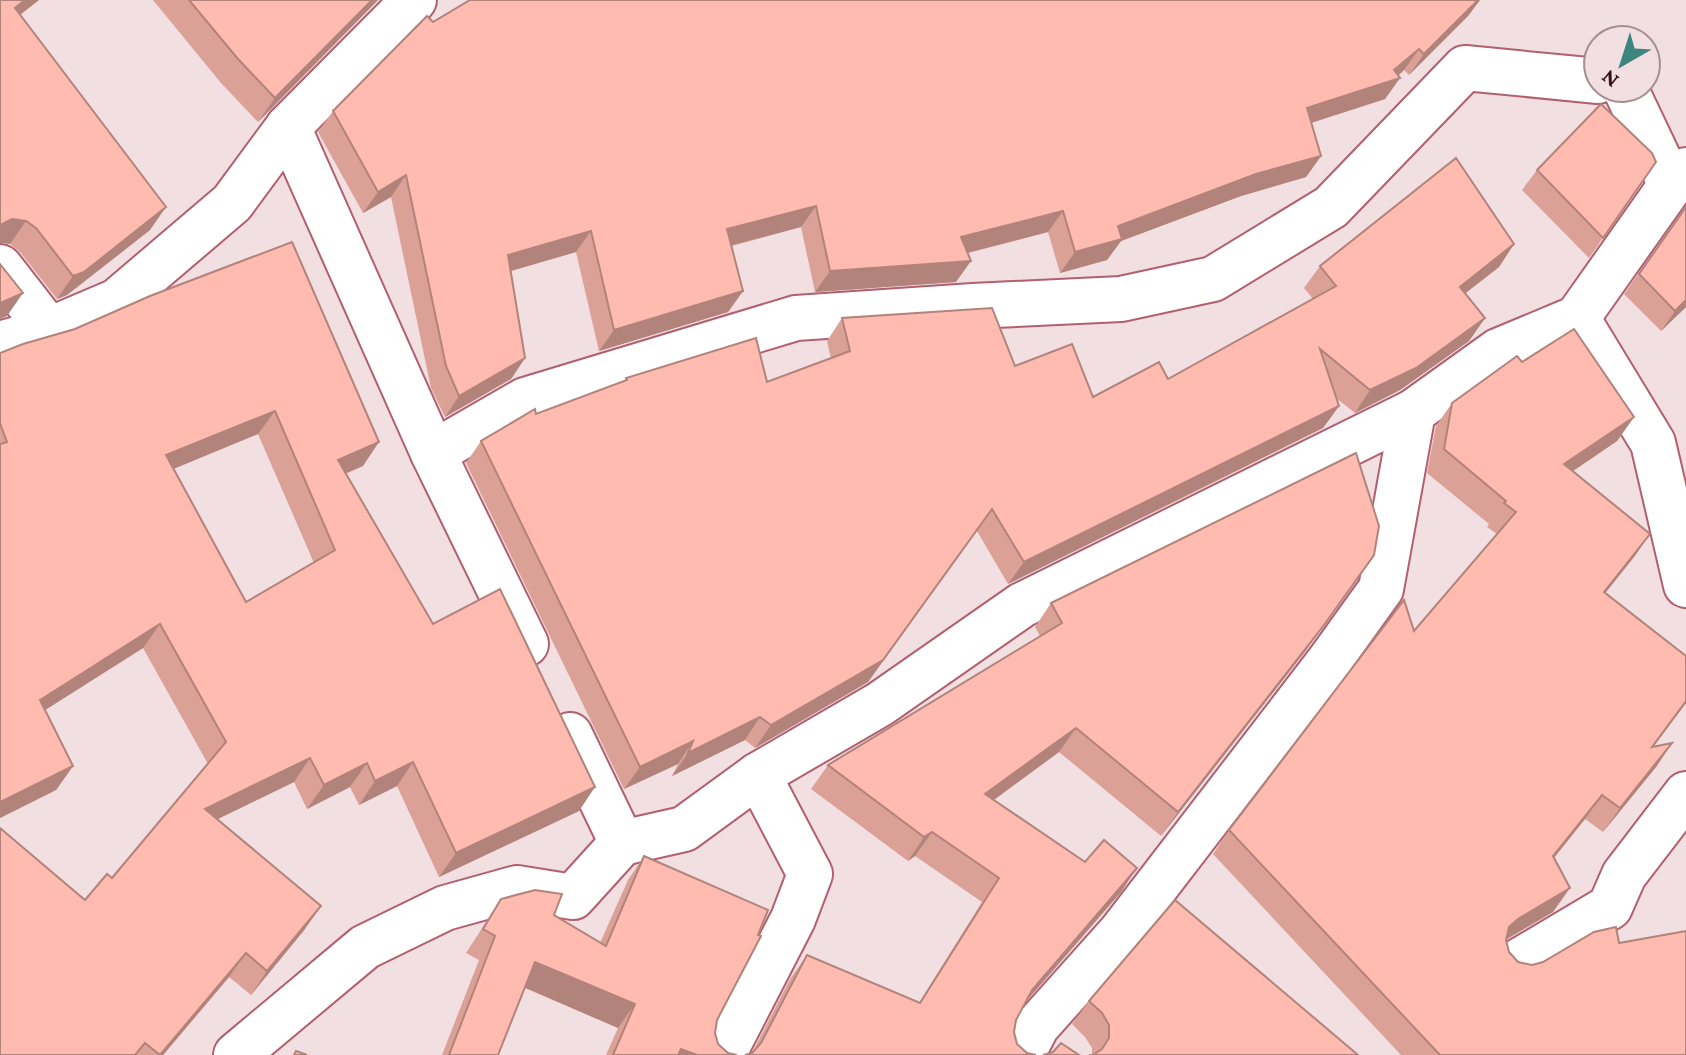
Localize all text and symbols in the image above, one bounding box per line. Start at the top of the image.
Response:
north arrow [1582,24,1662,104]
text: N [1596,65,1623,94]

